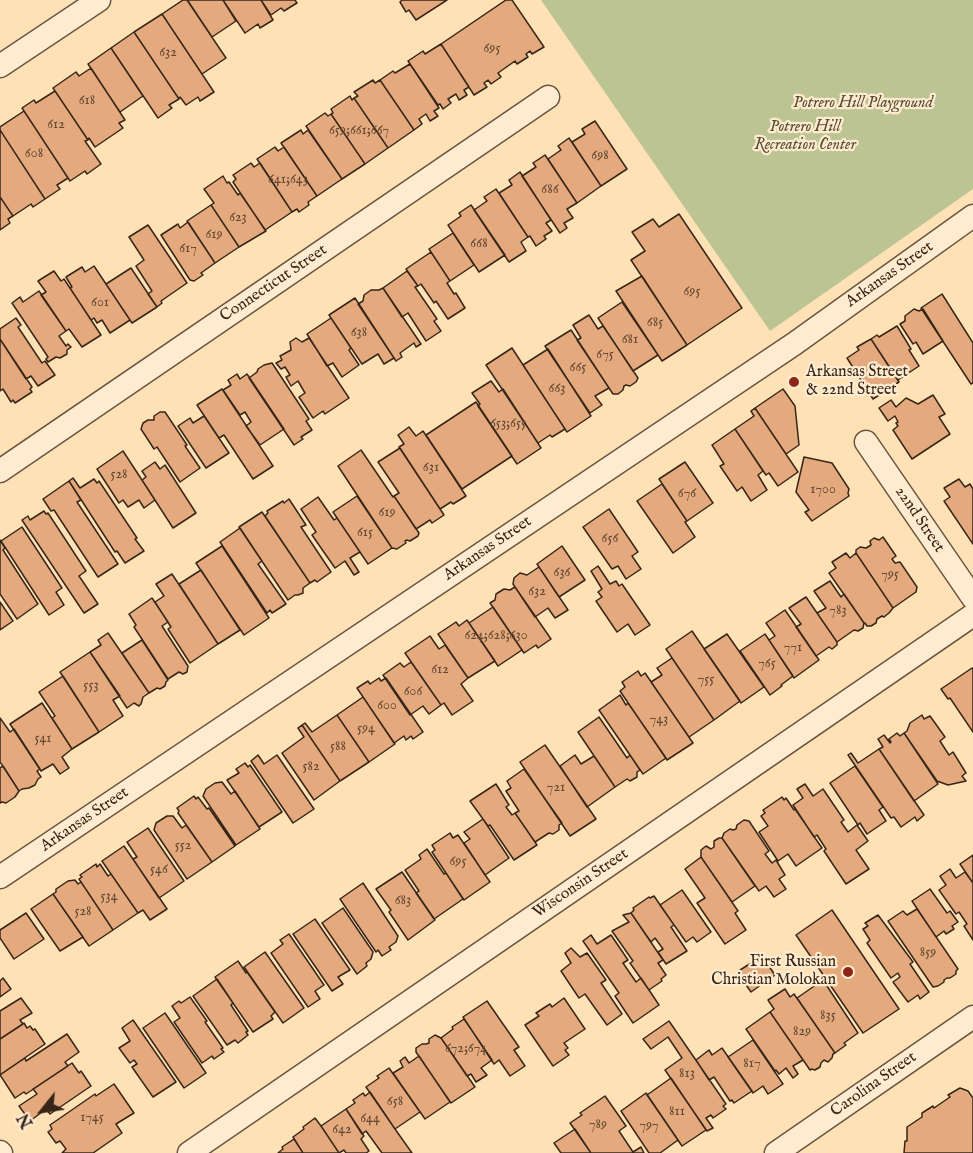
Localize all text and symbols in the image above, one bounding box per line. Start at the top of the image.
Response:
house number: 695 [483,41,501,57]
house number: 632 [159,45,177,61]
house number: 618 [79,93,95,109]
park label: Potrero Hill Playground [793,94,933,114]
house number: 612 [47,117,65,133]
park label: Potrero Hill Recreation Center [754,118,856,156]
house number: 659;661;667 [329,123,389,139]
house number: 608 [25,146,43,162]
house number: 698 [591,148,609,164]
house number: 641;643 [268,172,308,188]
house number: 686 [541,182,559,198]
house number: 623 [229,210,247,226]
house number: 619 [205,227,223,243]
house number: 668 [470,236,488,252]
street label: Arkansas Street [843,238,937,312]
house number: 617 [179,241,197,257]
street label: Connecticut Street [217,241,331,327]
house number: 695 [683,284,701,300]
house number: 601 [91,295,109,311]
house number: 685 [647,315,663,331]
house number: 638 [351,325,367,341]
house number: 681 [622,332,638,348]
house number: 675 [596,347,614,363]
house number: 665 [570,360,586,376]
place label: Arkansas Street & 22nd Street [806,363,908,401]
marker: Arkansas Street & 22nd Street [787,375,801,389]
house number: 663 [548,381,566,397]
house number: 653;655 [490,416,526,432]
house number: 631 [423,460,439,476]
house number: 528 [110,467,128,483]
house number: 1700 [810,482,836,498]
street label: 22nd Street [890,483,948,557]
house number: 676 [678,486,696,502]
house number: 619 [378,505,396,521]
street label: Arkansas Street [440,513,536,585]
house number: 615 [357,525,373,541]
house number: 656 [602,531,618,547]
house number: 636 [553,565,571,581]
house number: 795 [881,567,899,583]
house number: 632 [528,584,546,600]
house number: 783 [829,603,847,619]
house number: 624;628;630 [464,628,528,644]
house number: 771 [784,640,802,656]
house number: 765 [758,656,776,672]
house number: 612 [431,662,449,678]
house number: 755 [698,672,714,688]
house number: 553 [83,678,99,694]
house number: 606 [404,684,422,700]
house number: 600 [377,698,397,714]
house number: 743 [650,712,668,728]
house number: 594 [357,721,375,737]
house number: 541 [34,731,52,747]
house number: 588 [330,739,346,755]
house number: 582 [302,759,320,775]
house number: 721 [547,780,565,796]
street label: Arkansas Street [37,784,133,856]
house number: 552 [175,838,191,854]
street label: Wisconsin Street [530,845,632,923]
house number: 695 [449,854,467,870]
house number: 546 [150,862,168,878]
house number: 534 [100,889,118,905]
house number: 683 [395,893,411,909]
house number: 528 [74,904,92,920]
house number: 859 [920,945,936,961]
place label: First Russian Christian Molokan [711,953,836,991]
marker: First Russian Christian Molokan [841,965,855,979]
house number: 835 [820,1008,836,1024]
house number: 829 [793,1024,811,1040]
house number: 672;674 [445,1041,487,1057]
street label: Carolina Street [827,1048,921,1122]
house number: 817 [743,1056,761,1072]
house number: 813 [679,1066,695,1082]
north arrow [12,1081,72,1141]
house number: 658 [387,1094,403,1110]
house number: 811 [669,1104,685,1120]
text: N [14,1109,39,1131]
house number: 1745 [80,1110,104,1126]
house number: 644 [360,1111,380,1127]
house number: 789 [589,1117,607,1133]
house number: 797 [639,1118,659,1134]
house number: 642 [332,1122,352,1138]

